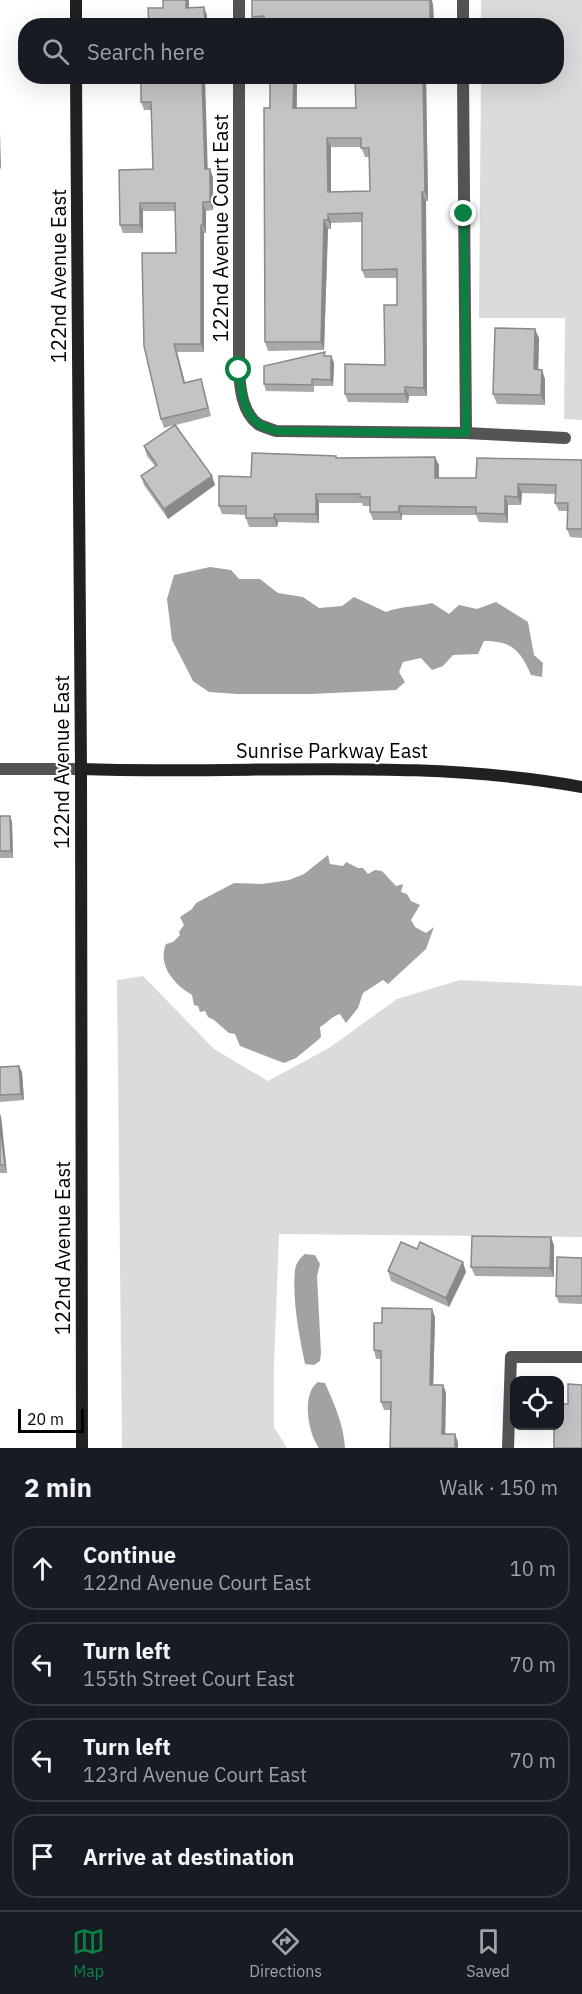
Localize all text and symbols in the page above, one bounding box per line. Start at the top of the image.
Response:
search box [18,18,564,84]
icon: search [39,35,72,68]
text: Search here [87,37,205,66]
street label: 122nd Avenue Court East [207,114,234,342]
street label: 122nd Avenue East [45,189,72,363]
route end [450,200,476,226]
route start [225,356,251,382]
street label: 122nd Avenue East [48,675,75,849]
street label: Sunrise Parkway East [236,737,428,764]
street label: 122nd Avenue East [49,1161,76,1335]
map controls [510,1376,564,1430]
button: locate [510,1376,564,1430]
scale bar [18,1406,84,1434]
text: 20 m [27,1409,64,1429]
text: 2 min [24,1470,92,1504]
text: Walk · 150 m [440,1474,558,1501]
text: Continue [83,1540,176,1569]
icon: ahead [26,1552,59,1585]
text: 10 m [510,1555,556,1582]
text: 122nd Avenue Court East [83,1569,311,1596]
text: Turn left [83,1636,171,1665]
icon: left [26,1648,59,1681]
text: 70 m [510,1651,556,1678]
text: 155th Street Court East [83,1665,295,1692]
text: Turn left [83,1732,171,1761]
icon: left [26,1744,59,1777]
text: 70 m [510,1747,556,1774]
text: 123rd Avenue Court East [83,1761,307,1788]
icon: arrive [26,1840,59,1873]
text: Arrive at destination [83,1842,294,1871]
tab: Map [72,1925,105,1981]
tab: Directions [249,1925,322,1981]
tab: Saved [466,1925,510,1981]

